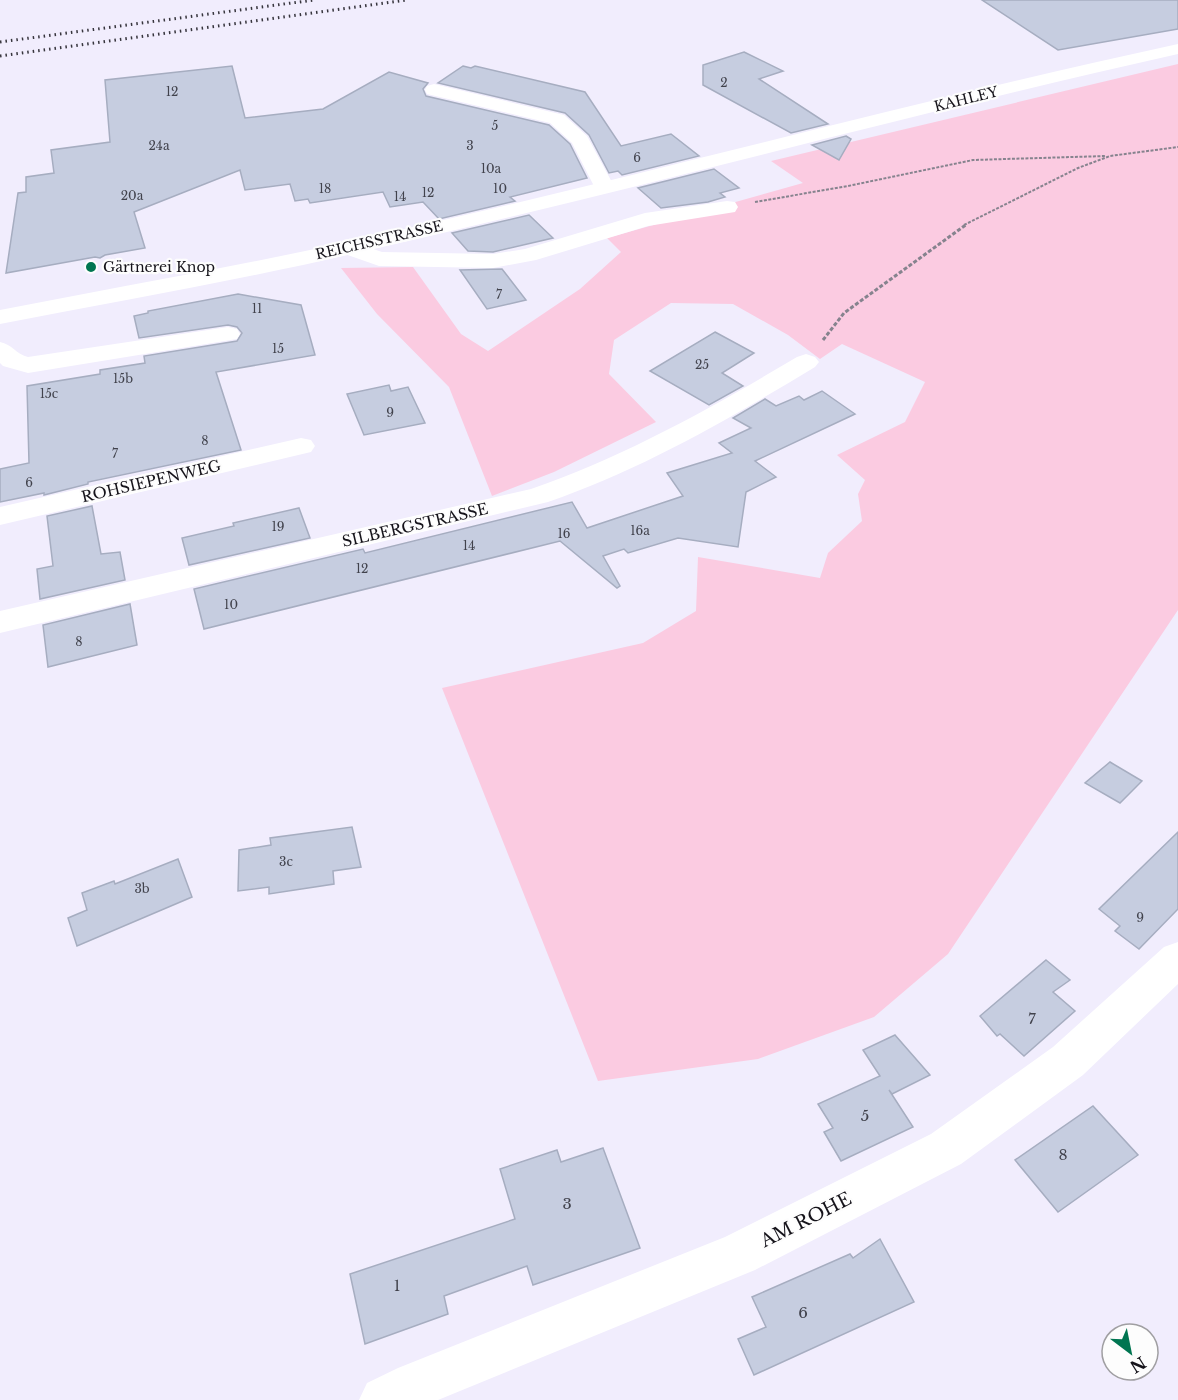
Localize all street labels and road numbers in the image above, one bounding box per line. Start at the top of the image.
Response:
street label: KAHLEY [932,82,1001,116]
street label: REICHSSTRASSE [313,217,445,263]
street label: ROHSIEPENWEG [79,456,223,506]
street label: SILBERGSTRASSE [340,499,490,551]
street label: AM ROHE [756,1188,855,1253]

